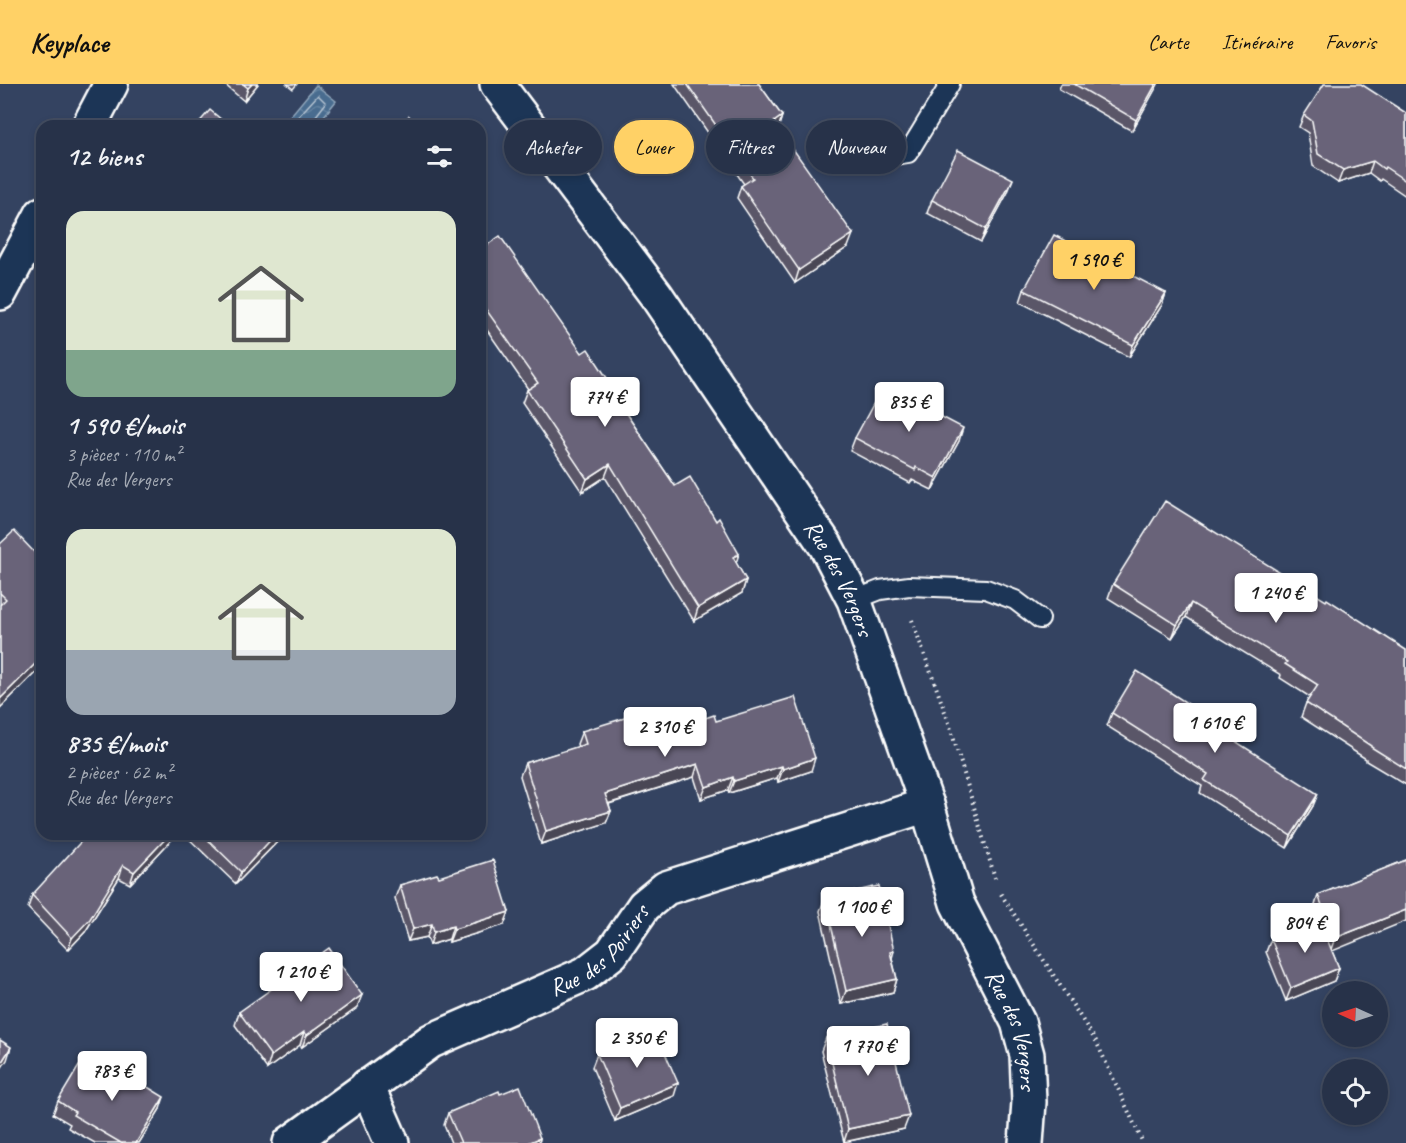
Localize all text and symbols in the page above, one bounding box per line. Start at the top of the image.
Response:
text: Keyplace [30,25,109,60]
text: Carte [1148,29,1189,55]
text: Itinéraire [1222,29,1292,55]
text: Favoris [1325,29,1376,55]
chip: Acheter [504,120,602,174]
chip: Louer [614,120,694,174]
chip: Filtres [706,120,794,174]
chip: Nouveau [806,120,906,174]
text: 12 biens [66,140,142,173]
icon: filters [423,140,456,173]
pin: 1 590 € [1039,240,1149,291]
text: 1 590 € [1067,247,1121,272]
icon: home [207,250,315,358]
pin: 774 € [563,377,647,428]
pin: 835 € [867,382,951,433]
text: 774 € [585,384,625,409]
text: 835 € [889,389,929,414]
text: 1 590 €/mois [66,409,184,442]
text: 3 pièces · 110 m² [66,442,181,467]
text: Rue des Vergers [66,467,171,492]
street label: Rue des Vergers [798,514,881,642]
icon: home [207,568,315,676]
pin: 1 240 € [1221,573,1331,624]
text: 1 240 € [1249,580,1303,605]
pin: 1 610 € [1160,703,1270,754]
pin: 2 310 € [610,707,720,758]
text: 1 610 € [1187,710,1243,735]
text: 2 310 € [638,714,692,739]
text: 835 €/mois [66,727,166,760]
text: 2 pièces · 62 m² [66,760,172,785]
text: Rue des Vergers [66,785,171,810]
pin: 1 100 € [807,887,917,938]
text: 1 100 € [835,894,889,919]
street label: Rue des Poiriers [545,897,657,1003]
pin: 804 € [1263,903,1347,954]
text: 804 € [1285,910,1325,935]
pin: 1 210 € [246,952,356,1003]
text: 1 210 € [274,959,328,984]
street label: Rue des Vergers [979,964,1044,1093]
north arrow [1322,981,1388,1047]
map controls [1322,981,1388,1125]
pin: 2 350 € [582,1018,692,1069]
text: 2 350 € [610,1025,664,1050]
pin: 1 770 € [813,1026,923,1077]
text: 1 770 € [841,1033,895,1058]
pin: 783 € [70,1051,154,1102]
text: 783 € [92,1058,132,1083]
button: locate [1322,1059,1388,1125]

